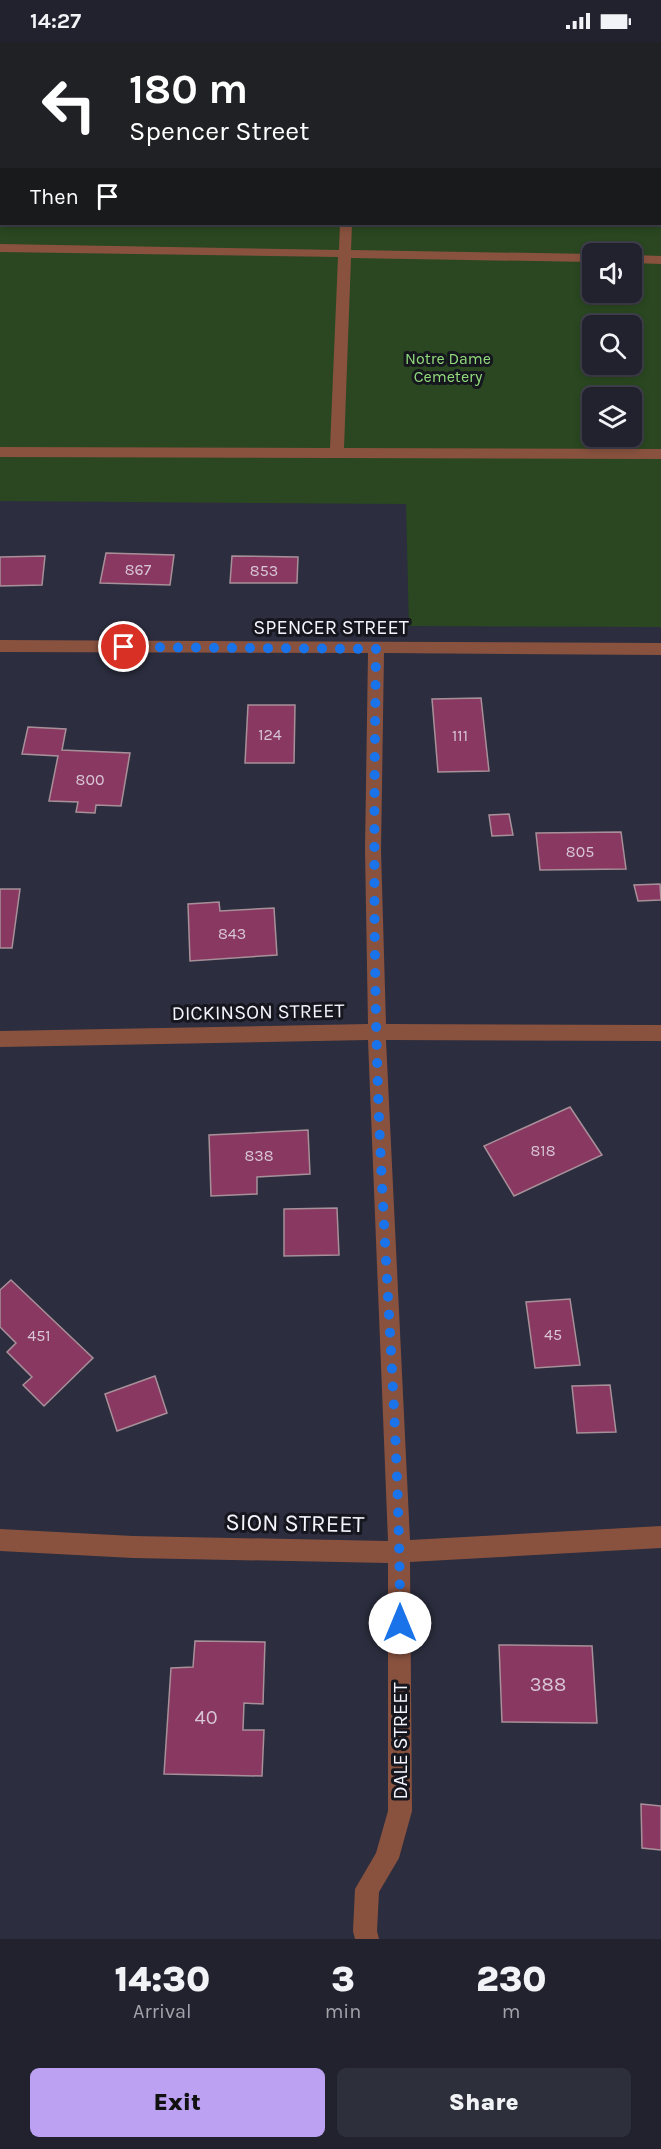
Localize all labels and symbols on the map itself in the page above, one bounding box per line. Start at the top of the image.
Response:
park label: Notre Dame Cemetery [405,349,491,386]
house number: 867 [125,560,152,579]
house number: 853 [250,561,278,580]
street label: SPENCER STREET [253,616,409,639]
pin [98,621,149,672]
house number: 124 [258,725,282,744]
house number: 111 [452,726,468,745]
house number: 800 [76,770,104,789]
house number: 805 [566,842,594,861]
house number: 843 [218,924,246,943]
street label: DICKINSON STREET [171,999,345,1025]
house number: 818 [531,1141,555,1160]
house number: 838 [244,1146,274,1165]
house number: 45 [544,1325,562,1344]
house number: 451 [27,1326,51,1345]
street label: SION STREET [225,1508,365,1538]
position arrow [368,1591,432,1655]
house number: 388 [530,1673,566,1696]
street label: DALE STREET [389,1683,412,1799]
house number: 40 [194,1706,218,1729]

